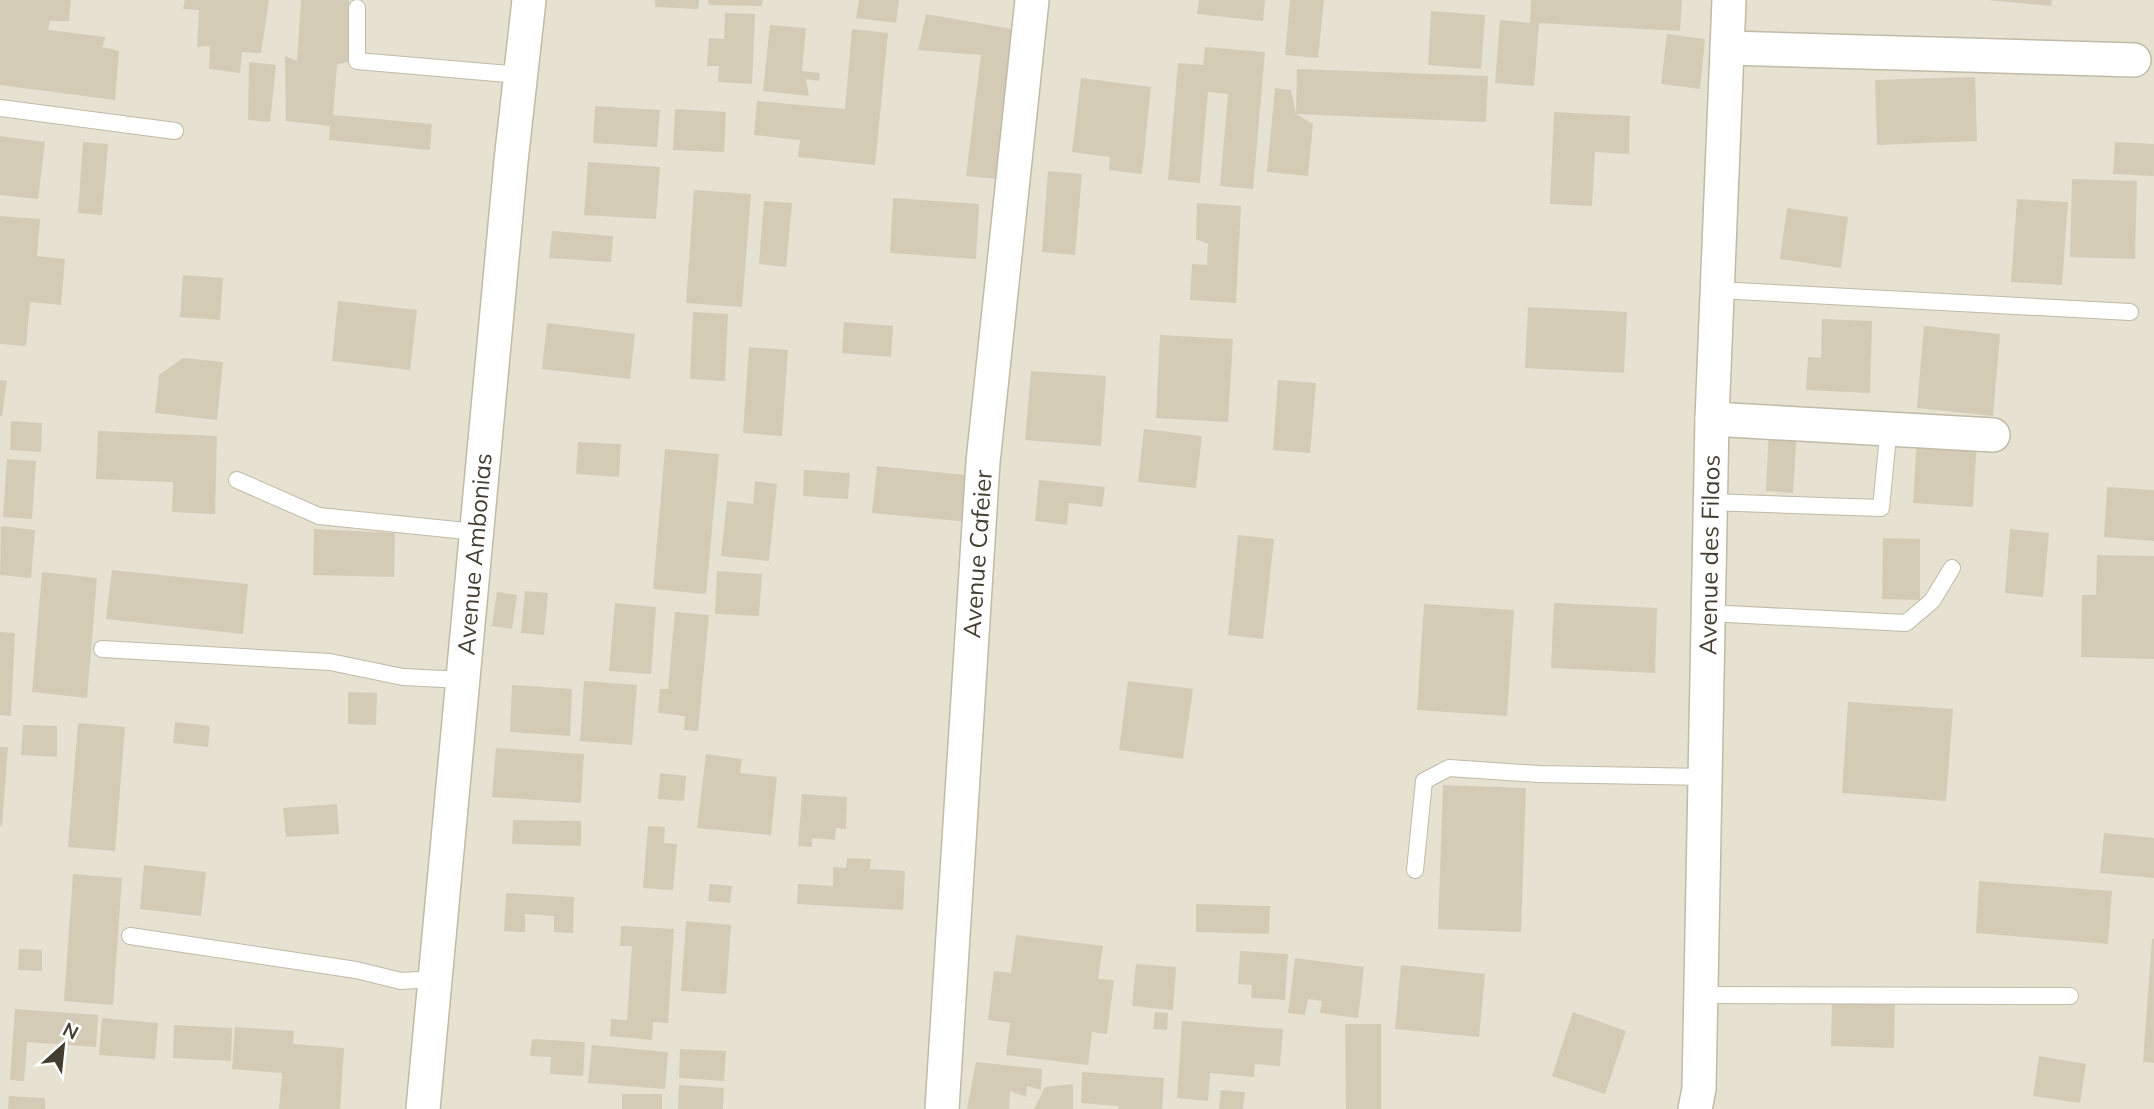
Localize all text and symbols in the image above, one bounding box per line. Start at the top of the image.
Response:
street label: Avenue Ambonias [450,452,498,656]
street label: Avenue des Filaos [1692,455,1726,655]
street label: Avenue Cafeier [956,469,998,639]
north arrow [28,1011,98,1081]
text: N [59,1017,83,1045]

